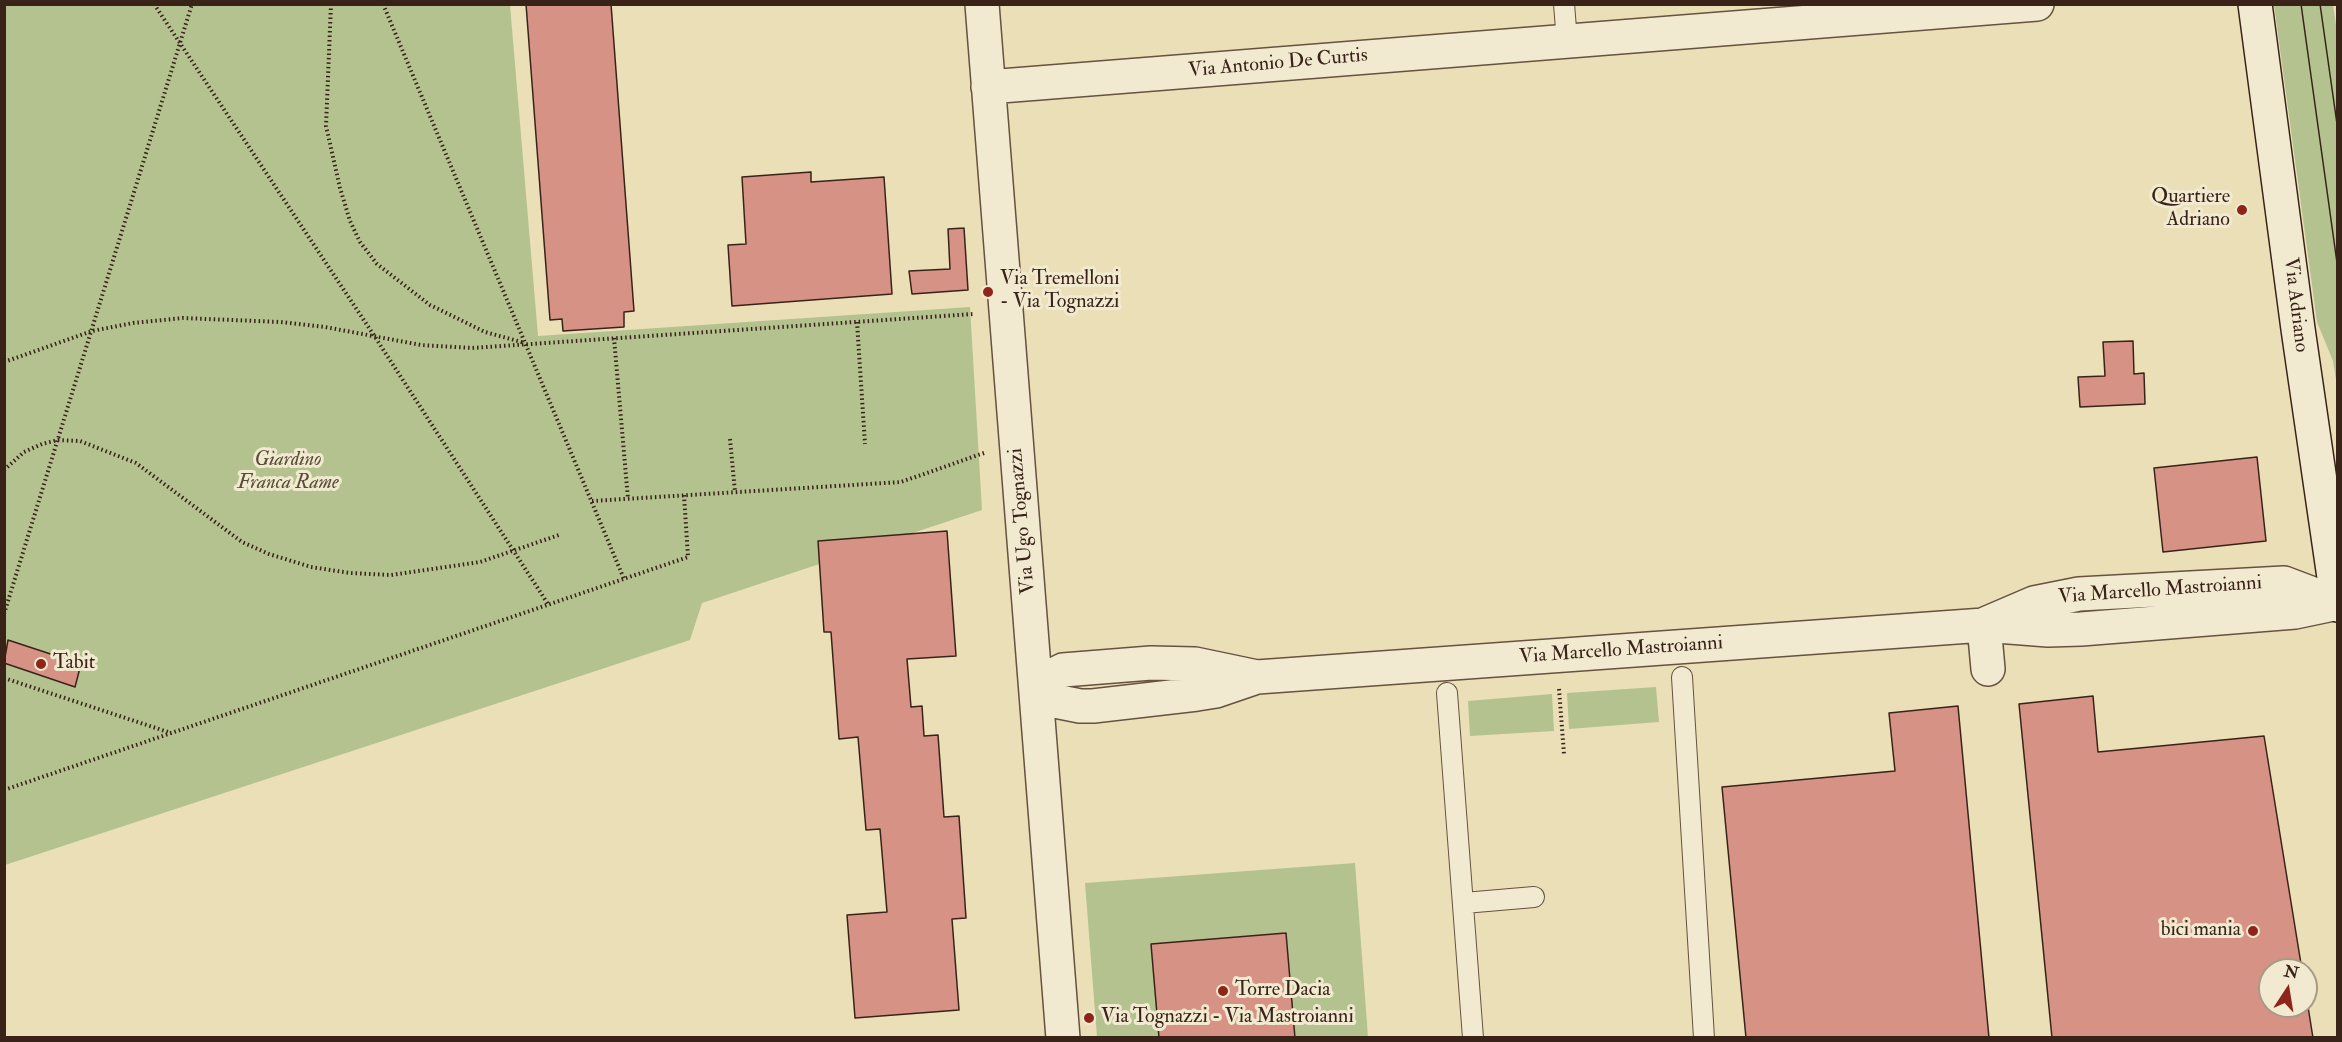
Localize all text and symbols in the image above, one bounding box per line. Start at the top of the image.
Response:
street label: Via Antonio De Curtis [1187,44,1369,84]
place label: Quartiere Adriano [2151,186,2230,233]
marker: Quartiere Adriano [2235,203,2249,217]
street label: Via Adriano [2277,256,2313,354]
place label: Via Tremelloni - Via Tognazzi [1000,268,1119,315]
marker: Via Tremelloni - Via Tognazzi [981,285,995,299]
street label: Via Ugo Tognazzi [1005,447,1041,595]
park label: Giardino Franca Rame [237,449,339,496]
street label: Via Marcello Mastroianni [2057,572,2263,610]
street label: Via Marcello Mastroianni [1518,632,1724,670]
place label: Tabit [53,652,95,676]
marker: Tabit [34,657,48,671]
place label: bici mania [2161,919,2241,943]
marker: bici mania [2246,924,2260,938]
north arrow [2258,958,2318,1018]
text: N [2282,961,2300,984]
place label: Torre Dacia [1235,979,1330,1003]
marker: Torre Dacia [1216,984,1230,998]
place label: Via Tognazzi - Via Mastroianni [1101,1006,1354,1030]
marker: Via Tognazzi - Via Mastroianni [1082,1011,1096,1025]

